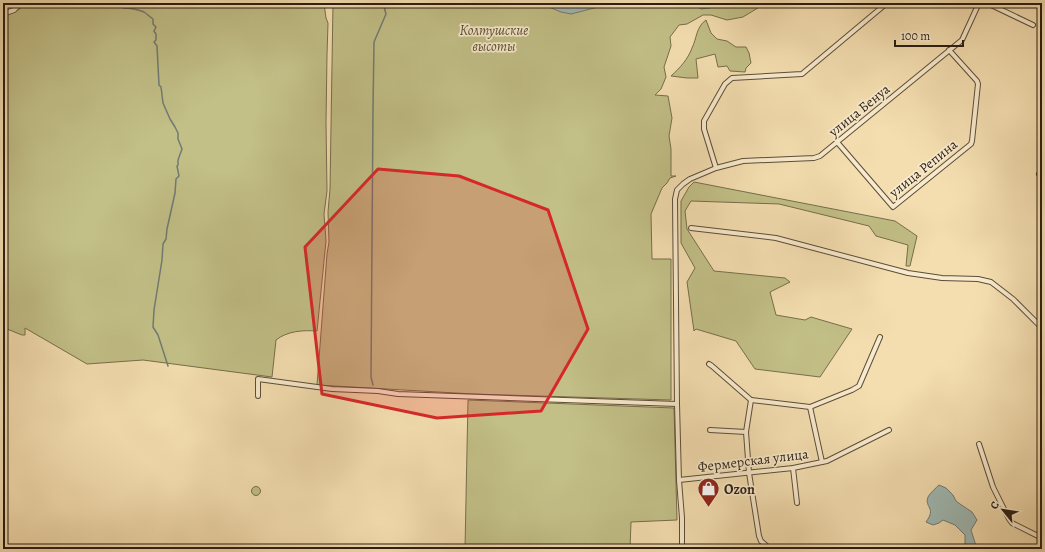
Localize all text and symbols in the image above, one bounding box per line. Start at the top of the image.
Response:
park label: Колтушские высоты [460,21,528,56]
scale bar [895,22,963,48]
text: 100 m [901,28,930,44]
street label: улица Бенуа [824,79,894,142]
street label: улица Репина [884,135,962,202]
street label: Фермерская улица [697,444,810,477]
shop icon: Ozon [696,476,722,509]
place label: Ozon [724,480,755,499]
north arrow [983,490,1023,530]
text: С [987,498,1003,512]

